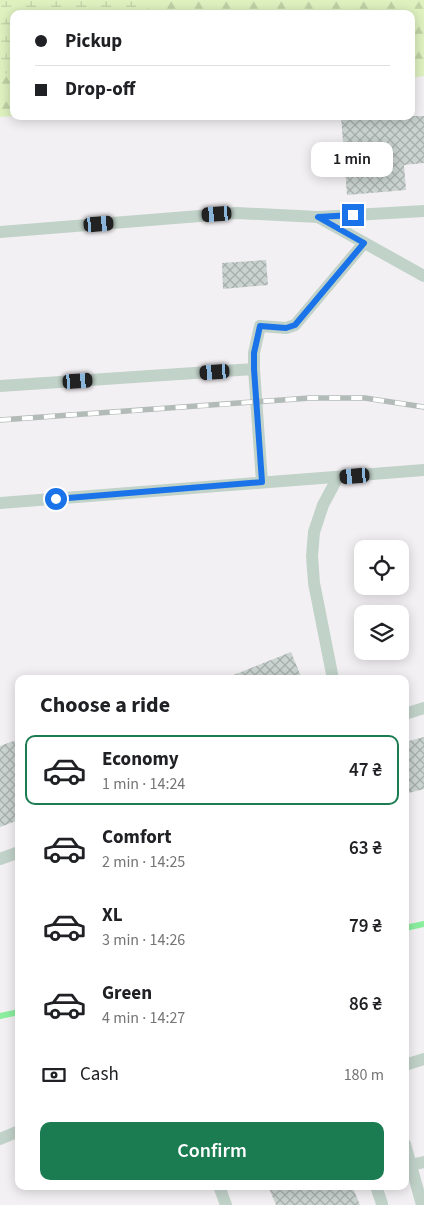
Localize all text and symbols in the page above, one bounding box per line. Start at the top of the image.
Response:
text: Pickup [65,28,122,55]
text: Drop-off [65,76,135,103]
callout: 1 min [312,142,394,178]
text: 1 min [333,148,371,170]
route end [342,204,364,226]
car [201,205,232,223]
car [83,215,114,233]
car [199,363,230,381]
car [62,372,93,390]
car [339,467,370,485]
route start [45,488,67,510]
map controls [354,540,409,660]
button: locate [354,540,409,595]
button: layers [354,605,409,660]
text: Choose a ride [40,689,170,721]
text: Economy [102,746,179,773]
icon: car [42,748,87,793]
text: 47 ₴ [349,757,382,784]
text: 1 min · 14:24 [102,773,185,795]
text: Comfort [102,824,172,851]
icon: car [42,826,87,871]
text: 63 ₴ [349,835,382,862]
text: 2 min · 14:25 [102,851,185,873]
text: XL [102,902,123,929]
icon: car [42,904,87,949]
text: 79 ₴ [349,913,382,940]
text: 3 min · 14:26 [102,929,185,951]
text: Green [102,980,152,1007]
icon: car [42,982,87,1027]
text: 86 ₴ [349,991,382,1018]
text: 4 min · 14:27 [102,1007,185,1029]
icon: cash [40,1061,68,1089]
text: Cash [80,1061,119,1088]
text: 180 m [344,1064,384,1086]
button: Confirm [40,1122,384,1180]

